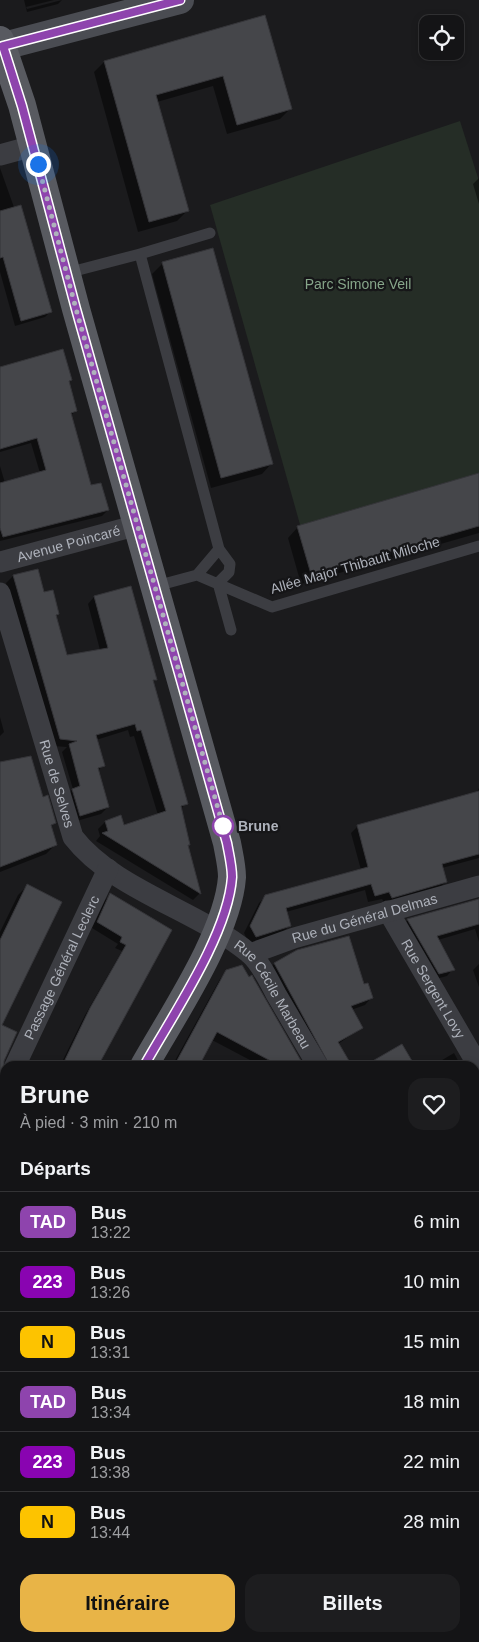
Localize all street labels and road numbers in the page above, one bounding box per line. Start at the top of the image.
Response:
street label: Avenue Poincaré [15,522,122,565]
street label: Allée Major Thibault Miloche [268,533,442,597]
street label: Rue de Selves [36,738,78,830]
street label: Rue du Général Delmas [290,890,439,946]
street label: Passage Général Leclerc [21,893,102,1042]
street label: Rue Sergent Lovy [398,936,469,1041]
street label: Rue Cécile Marbeau [231,937,314,1051]

